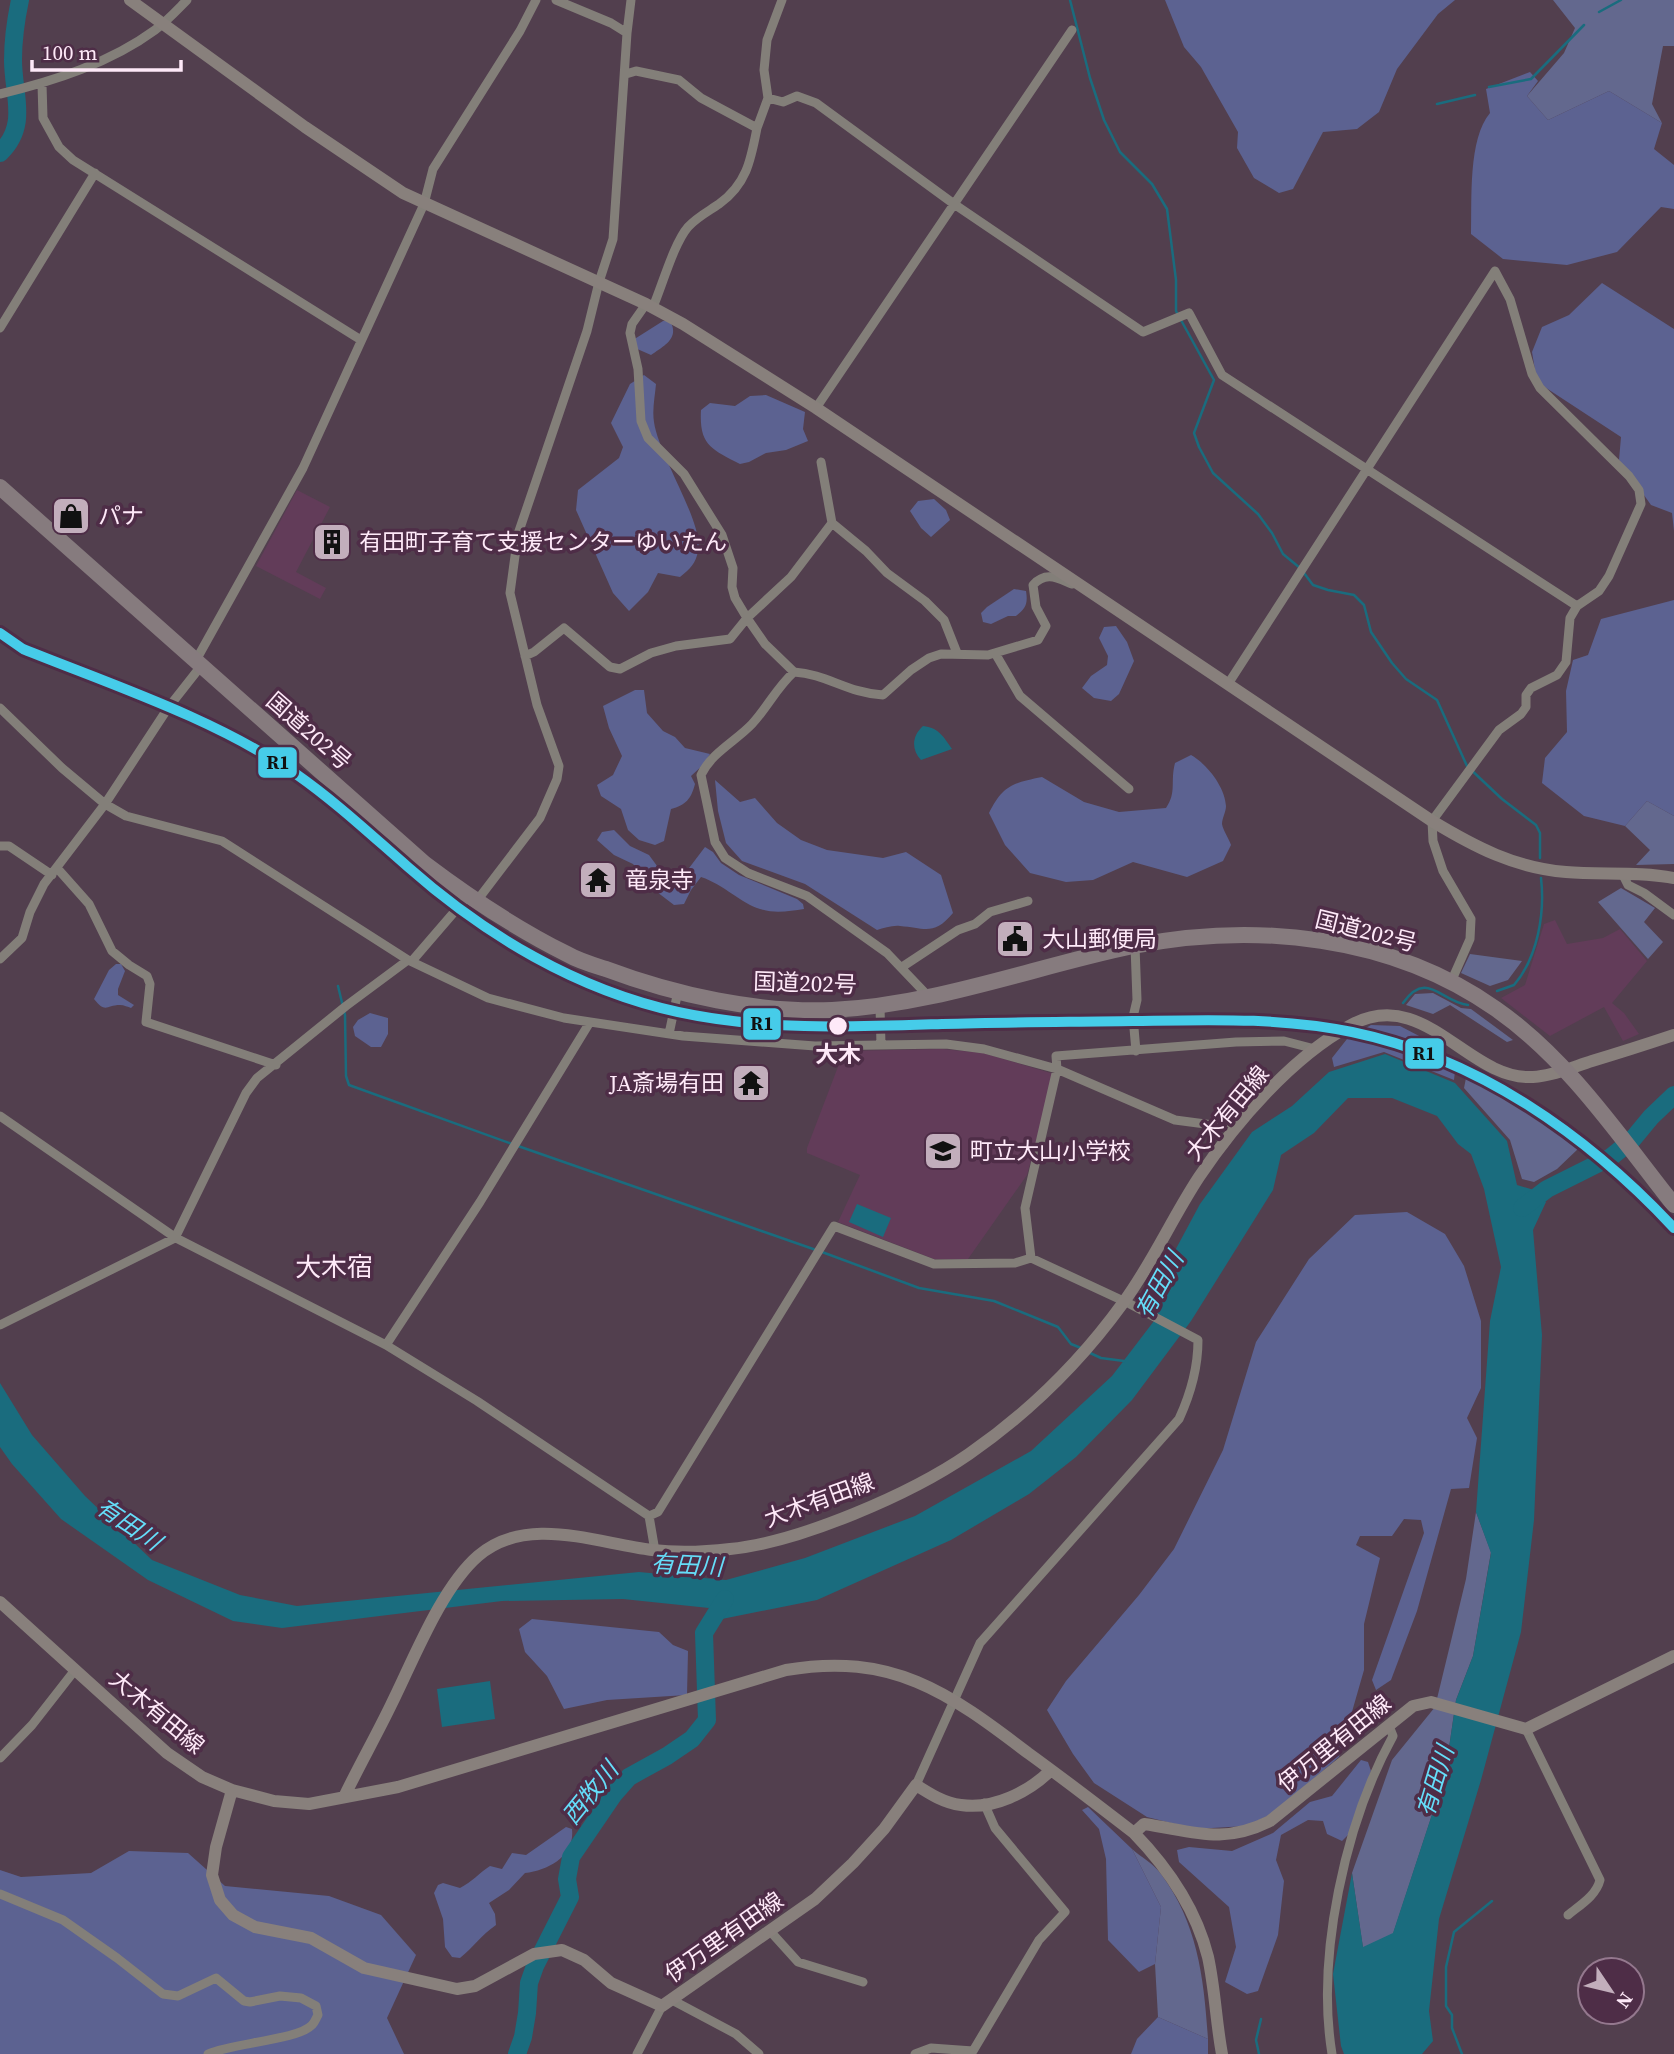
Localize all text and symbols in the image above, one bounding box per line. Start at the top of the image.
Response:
scale bar [32,28,180,72]
text: 100 m [42,38,97,67]
shop icon: パナ [50,495,92,537]
place label: パナ [98,500,144,532]
building icon: 有田町子育て支援センターゆいたん [311,521,353,563]
place label: 有田町子育て支援センターゆいたん [359,526,727,558]
street label: 国道202号 [259,685,359,777]
line badge: R1 [257,746,298,779]
text: R1 [266,749,290,775]
temple icon: 竜泉寺 [577,859,619,901]
place label: 竜泉寺 [625,864,694,896]
street label: 国道202号 [1312,903,1420,959]
public building icon: 大山郵便局 [994,918,1036,960]
place label: 大山郵便局 [1042,923,1157,955]
street label: 国道202号 [753,965,857,1001]
line badge: R1 [742,1007,782,1041]
text: R1 [750,1010,774,1036]
marker: 大木 [827,1015,849,1037]
line badge: R1 [1404,1037,1445,1070]
place label: 大木 [815,1038,861,1070]
text: R1 [1412,1040,1436,1066]
street label: 大木有田線 [1178,1059,1276,1167]
temple icon: JA斎場有田 [730,1062,772,1104]
place label: JA斎場有田 [608,1067,724,1099]
school or university icon: 町立大山小学校 [922,1130,964,1172]
place label: 町立大山小学校 [970,1135,1131,1167]
water label: 有田川 [1127,1243,1192,1324]
district label: 大木宿 [295,1249,373,1285]
street label: 大木有田線 [759,1465,879,1535]
water label: 有田川 [90,1490,171,1559]
water label: 有田川 [650,1547,727,1584]
street label: 大木有田線 [103,1663,211,1761]
street label: 伊万里有田線 [1270,1687,1398,1799]
water label: 有田川 [1409,1739,1462,1820]
water label: 西牧川 [555,1752,627,1831]
street label: 伊万里有田線 [658,1884,790,1990]
north arrow [1576,1956,1646,2026]
text: N [1610,1988,1640,2014]

